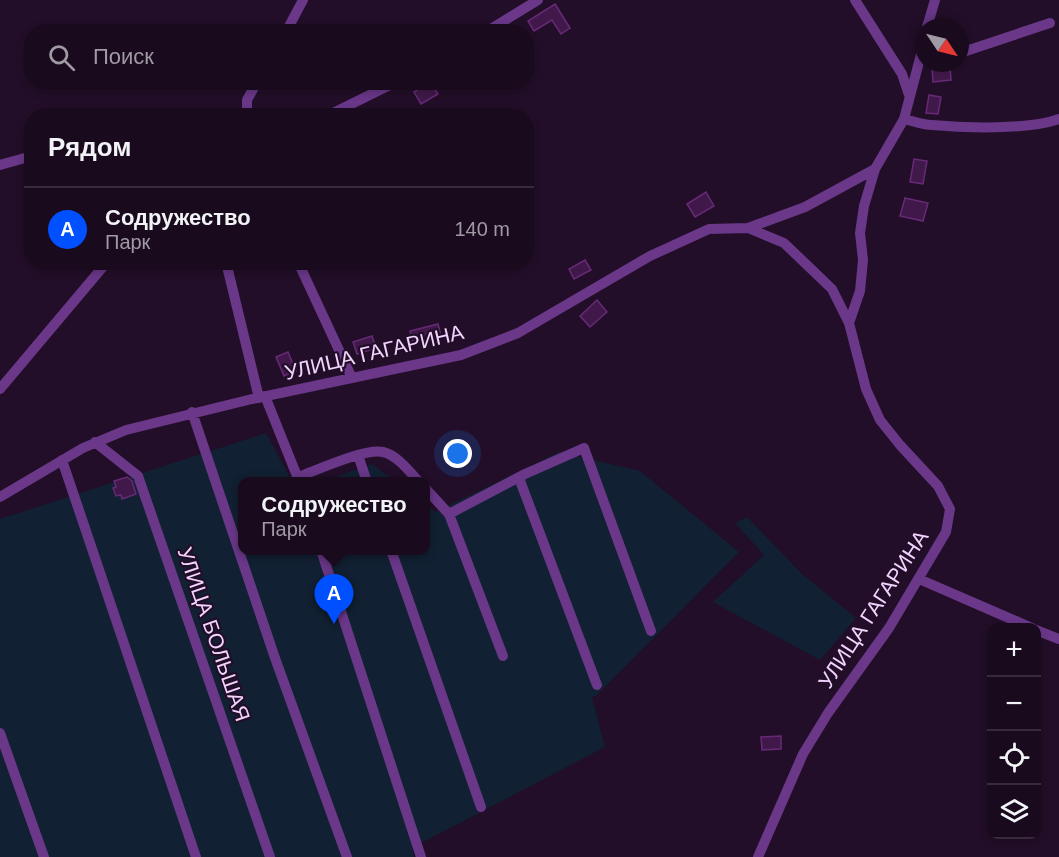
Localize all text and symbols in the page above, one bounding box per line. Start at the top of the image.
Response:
north arrow [915,18,969,72]
search box [24,24,534,90]
icon: search [45,41,78,74]
text: Поиск [93,44,154,69]
text: Рядом [48,132,131,162]
text: Содружество [105,205,251,230]
text: A [60,218,75,240]
text: 140 m [454,218,510,240]
text: Парк [105,231,150,253]
street label: УЛИЦА ГАГАРИНА [282,320,466,384]
your location [443,439,472,468]
popup [238,477,430,555]
text: Содружество [261,492,407,517]
text: Парк [261,518,307,540]
street label: УЛИЦА ГАГАРИНА [813,526,933,692]
street label: УЛИЦА БОЛЬШАЯ [173,544,255,724]
pin: A [314,574,354,624]
map controls [987,623,1041,839]
button: + [987,623,1041,677]
button: − [987,677,1041,731]
button: locate [987,731,1041,785]
button: layers [987,785,1041,839]

